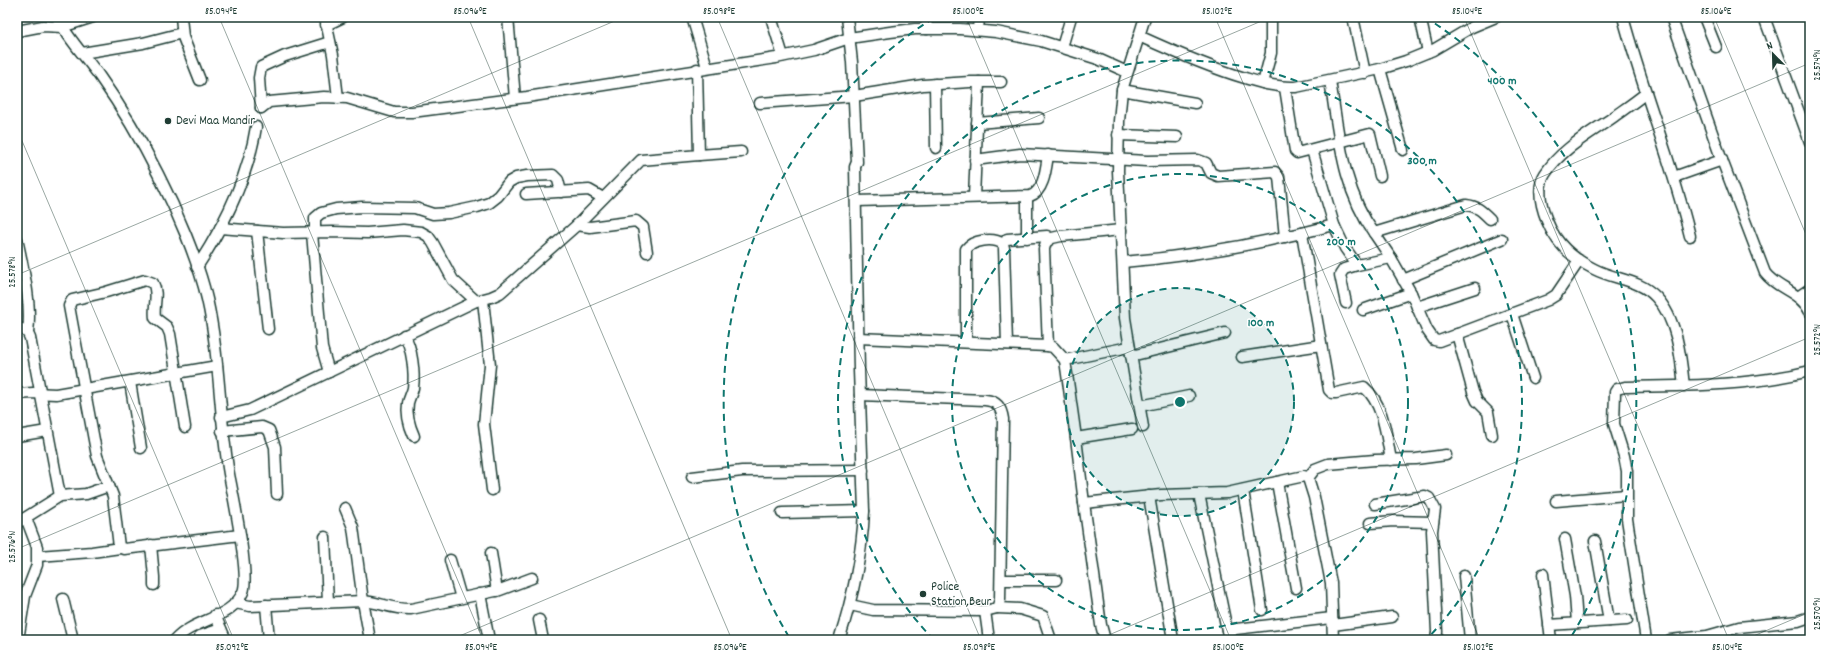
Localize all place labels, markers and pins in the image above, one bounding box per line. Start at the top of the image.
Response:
place label: Devi Maa Mandir [176,112,255,131]
marker: Devi Maa Mandir [163,116,173,126]
centre of rings [1173,395,1187,409]
place label: Police Station,Beur [931,578,992,612]
marker: Police Station,Beur [918,589,928,599]

